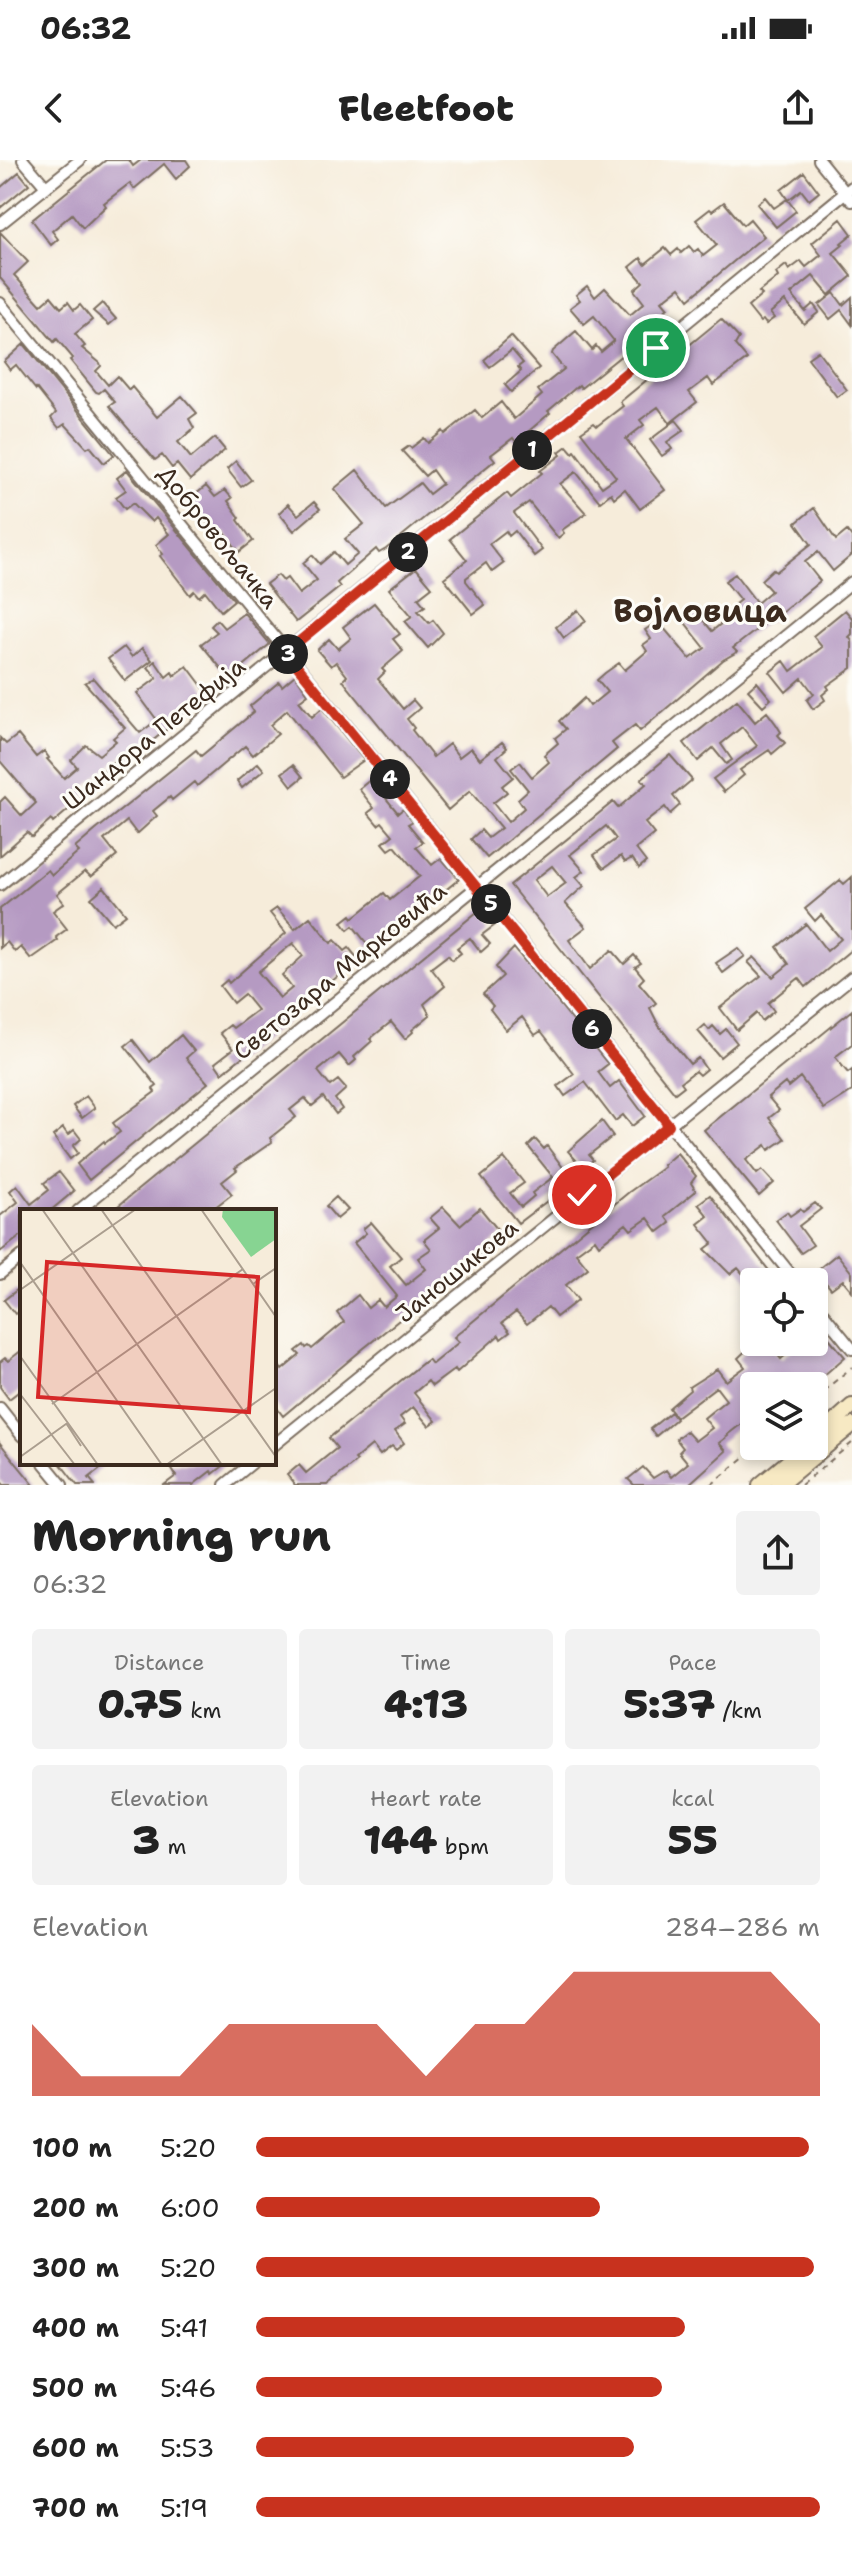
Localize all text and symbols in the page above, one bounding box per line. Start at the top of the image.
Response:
text: 06:32 [40,8,131,49]
text: Fleetfoot [338,84,514,133]
icon: back [32,86,76,130]
icon: share [776,86,820,130]
pin [622,314,690,382]
icon: arrive [634,326,678,370]
pin: 1 [512,430,552,470]
text: 1 [527,435,537,464]
street label: Добровољачка [150,459,286,615]
pin: 2 [388,532,428,572]
text: 2 [400,537,416,566]
district label: Војловица [613,589,787,632]
pin: 3 [268,634,308,674]
text: 3 [280,639,296,668]
street label: Шандора Петефија [56,650,252,818]
pin: 4 [370,759,410,799]
text: 4 [382,764,398,793]
street label: Светозара Марковића [227,875,453,1067]
pin: 5 [471,884,511,924]
text: 5 [484,889,498,918]
pin: 6 [572,1009,612,1049]
text: 6 [584,1014,600,1043]
pin [548,1161,616,1229]
icon: check [560,1173,604,1217]
inset map [20,1209,276,1465]
street label: Јаношикова [389,1212,525,1330]
map controls [740,1268,828,1460]
button: locate [740,1268,828,1356]
button: layers [740,1372,828,1460]
text: Morning run [32,1506,331,1565]
button: share [736,1511,820,1595]
text: 06:32 [32,1566,107,1601]
text: Distance [114,1648,204,1677]
text: Time [401,1648,451,1677]
text: Pace [668,1648,717,1677]
text: 0.75 [97,1677,183,1731]
text: 4:13 [384,1677,468,1731]
text: 5:37 [623,1677,715,1731]
text: km [183,1696,221,1725]
text: /km [715,1696,762,1725]
text: Elevation [110,1784,209,1813]
text: Heart rate [370,1784,482,1813]
text: kcal [671,1784,714,1813]
text: 3 [132,1813,160,1867]
text: 144 [363,1813,437,1867]
text: 55 [668,1813,718,1867]
text: m [160,1832,187,1861]
text: bpm [437,1832,489,1861]
text: Elevation [32,1909,148,1944]
text: 284–286 m [665,1909,820,1944]
text: 100 m [32,2130,112,2165]
text: 5:20 [160,2130,216,2165]
text: 200 m [32,2190,119,2225]
text: 6:00 [160,2190,220,2225]
text: 300 m [32,2250,119,2285]
text: 5:20 [160,2250,216,2285]
text: 400 m [32,2310,119,2345]
text: 5:41 [160,2310,208,2345]
text: 500 m [32,2370,117,2405]
text: 5:46 [160,2370,216,2405]
text: 600 m [32,2430,119,2465]
text: 5:53 [160,2430,214,2465]
text: 700 m [32,2490,119,2525]
text: 5:19 [160,2490,208,2525]

